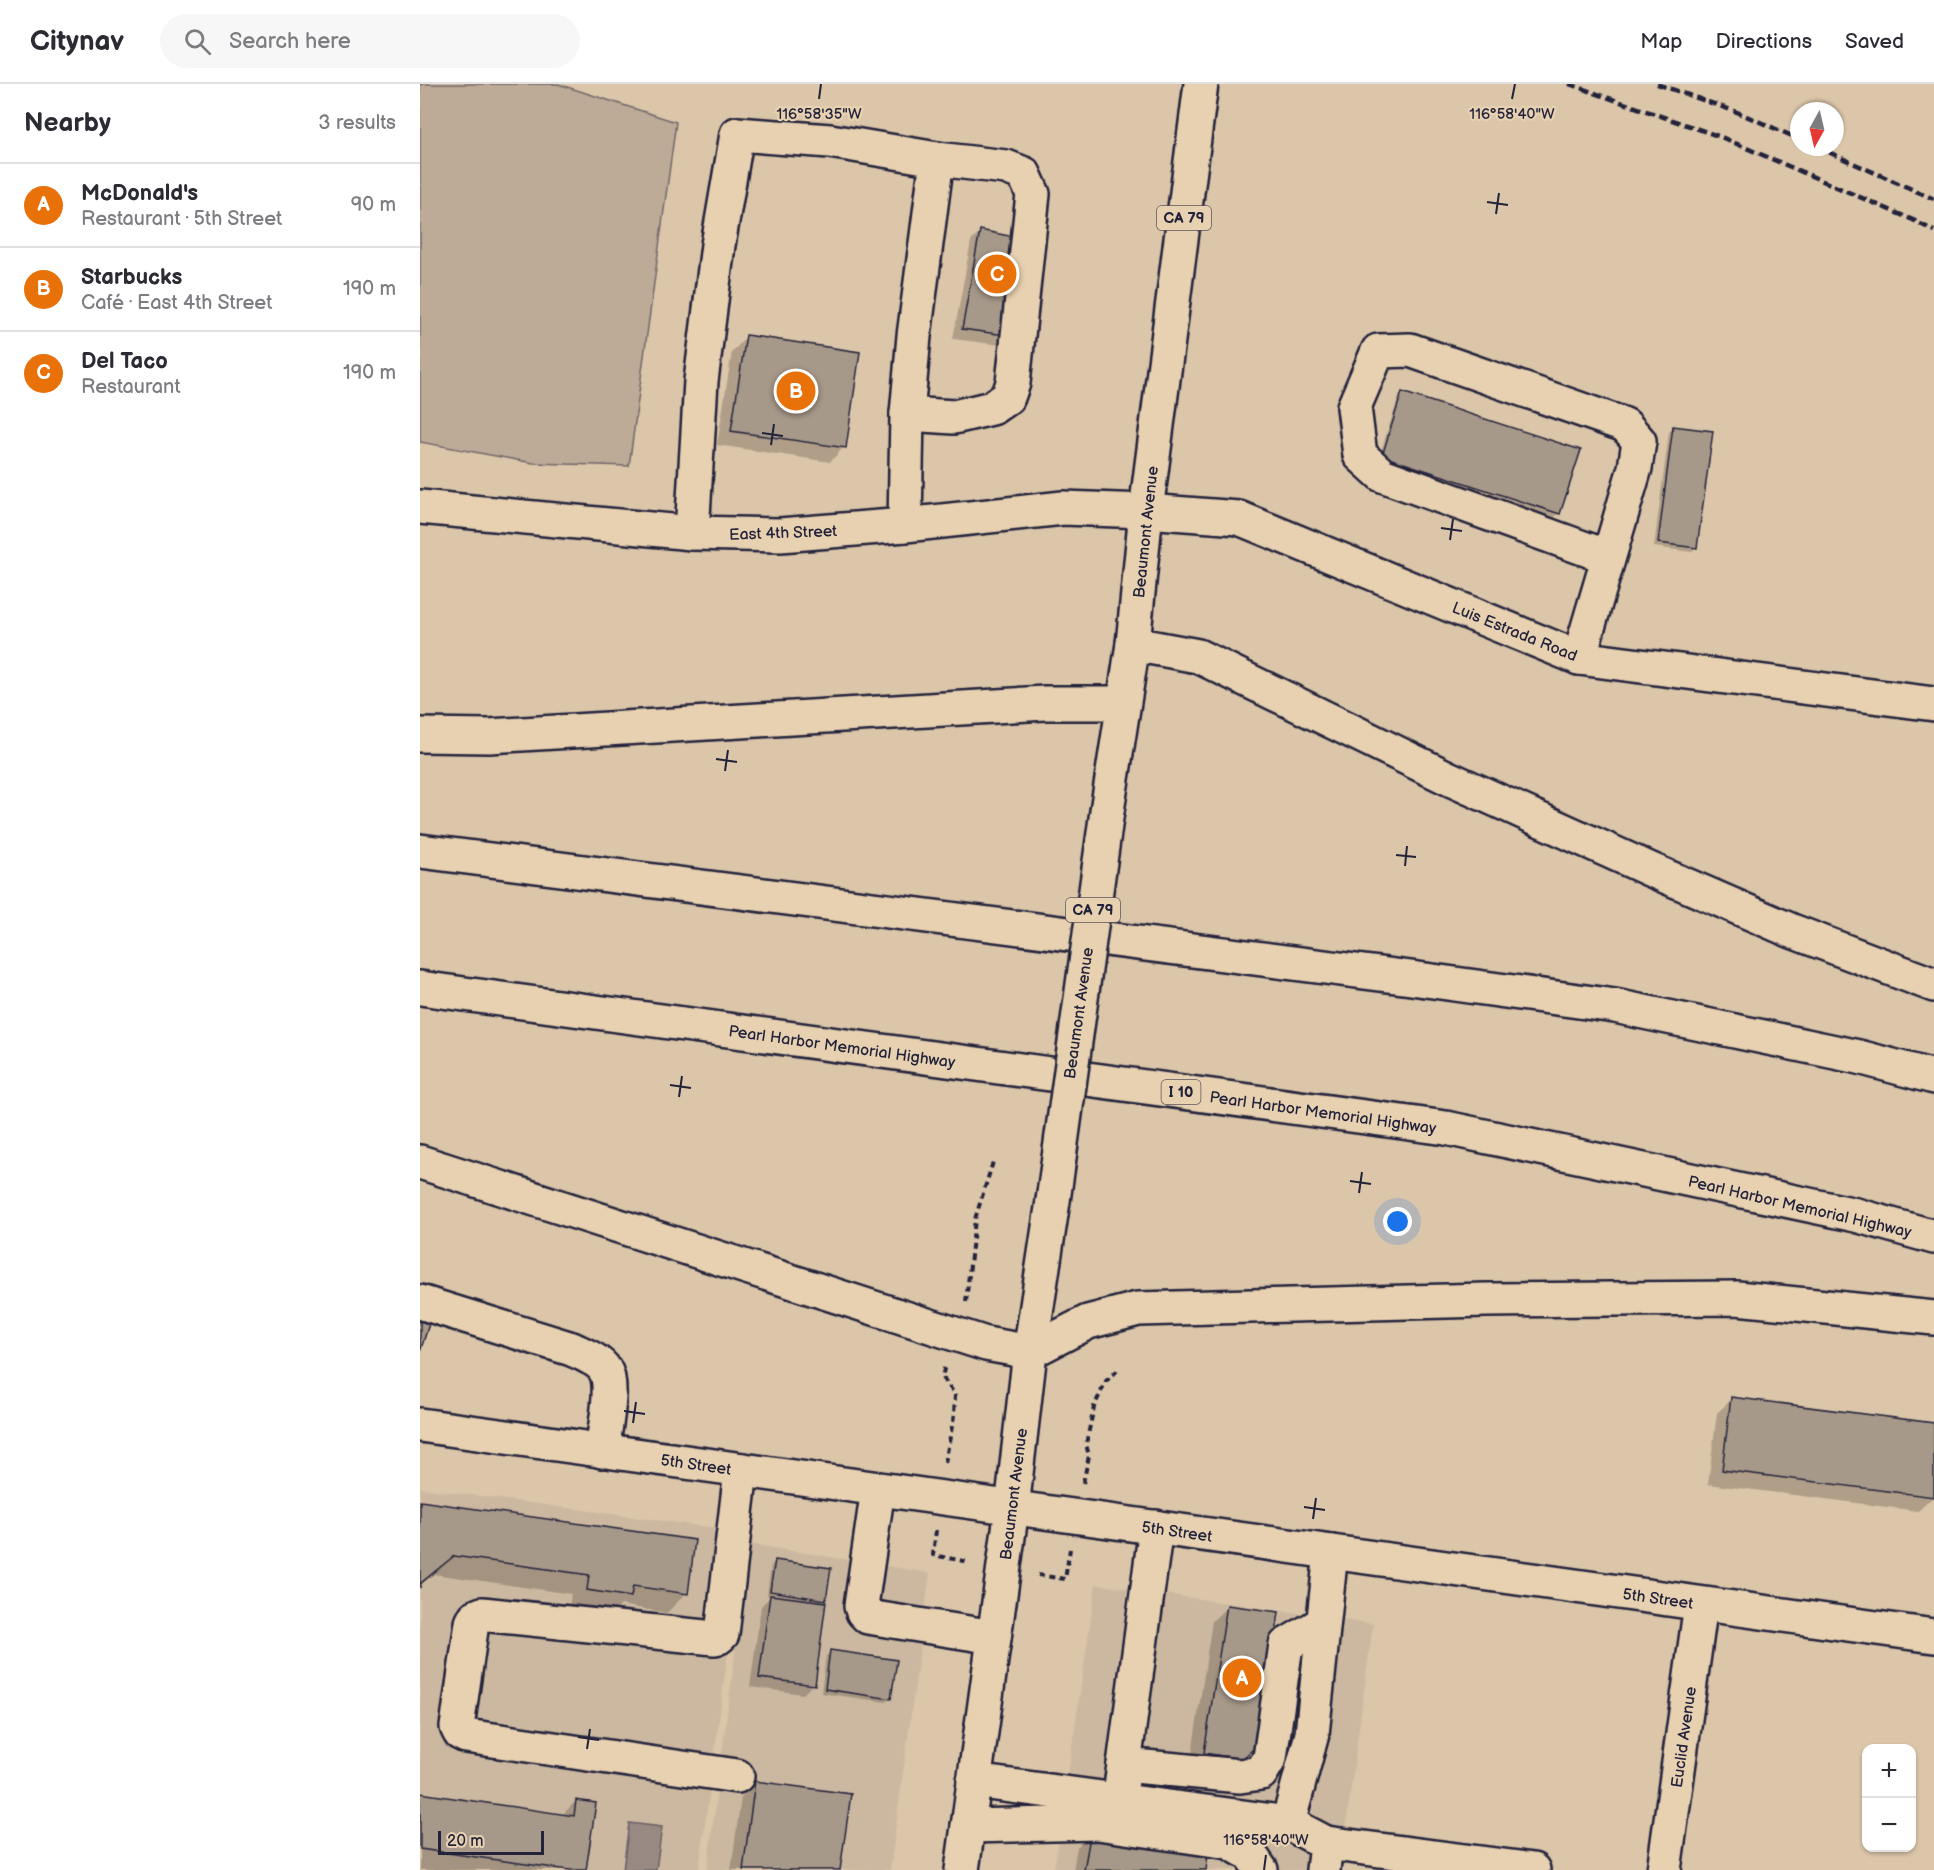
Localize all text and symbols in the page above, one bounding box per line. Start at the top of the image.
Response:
search box [160,14,580,68]
text: Citynav [30,25,124,58]
icon: search [181,25,214,58]
text: Search here [229,28,351,55]
text: Map [1640,29,1683,54]
text: Directions [1716,29,1812,54]
text: Saved [1845,29,1904,54]
north arrow [1790,102,1844,156]
text: 116°58'35"W [776,105,862,124]
text: 116°58'40"W [1469,105,1555,124]
text: Nearby [24,108,111,139]
text: 3 results [318,111,396,135]
text: McDonald's [81,180,198,207]
text: A [37,193,50,217]
text: 90 m [351,193,396,217]
road number: CA 79 [1157,206,1211,230]
text: Restaurant · 5th Street [81,207,282,231]
pin: C [978,252,1016,297]
text: Starbucks [81,264,182,291]
text: B [36,277,51,301]
text: 190 m [343,277,396,301]
text: Café · East 4th Street [81,291,272,315]
text: Del Taco [81,348,168,375]
text: C [36,361,51,385]
text: 190 m [343,361,396,385]
pin: B [776,368,815,414]
text: Restaurant [81,375,181,399]
street label: Beaumont Avenue [1130,465,1163,599]
street label: East 4th Street [729,522,838,545]
street label: Luis Estrada Road [1449,599,1580,666]
road number: CA 79 [1066,898,1120,922]
street label: Beaumont Avenue [1061,946,1098,1080]
street label: Pearl Harbor Memorial Highway [727,1022,957,1073]
road number: I 10 [1162,1080,1200,1104]
street label: Pearl Harbor Memorial Highway [1208,1088,1438,1139]
street label: Pearl Harbor Memorial Highway [1686,1172,1914,1243]
your location [1383,1207,1412,1236]
street label: Beaumont Avenue [997,1427,1032,1561]
street label: 5th Street [659,1451,732,1480]
street label: 5th Street [1140,1518,1213,1547]
street label: 5th Street [1621,1585,1694,1614]
pin: A [1222,1656,1262,1700]
street label: Euclid Avenue [1668,1685,1701,1789]
map controls [1862,1744,1916,1852]
button: + [1862,1744,1916,1798]
button: − [1862,1798,1916,1852]
scale bar [438,1828,544,1856]
text: 116°58'40"W [1223,1831,1309,1850]
text: 20 m [447,1832,483,1851]

